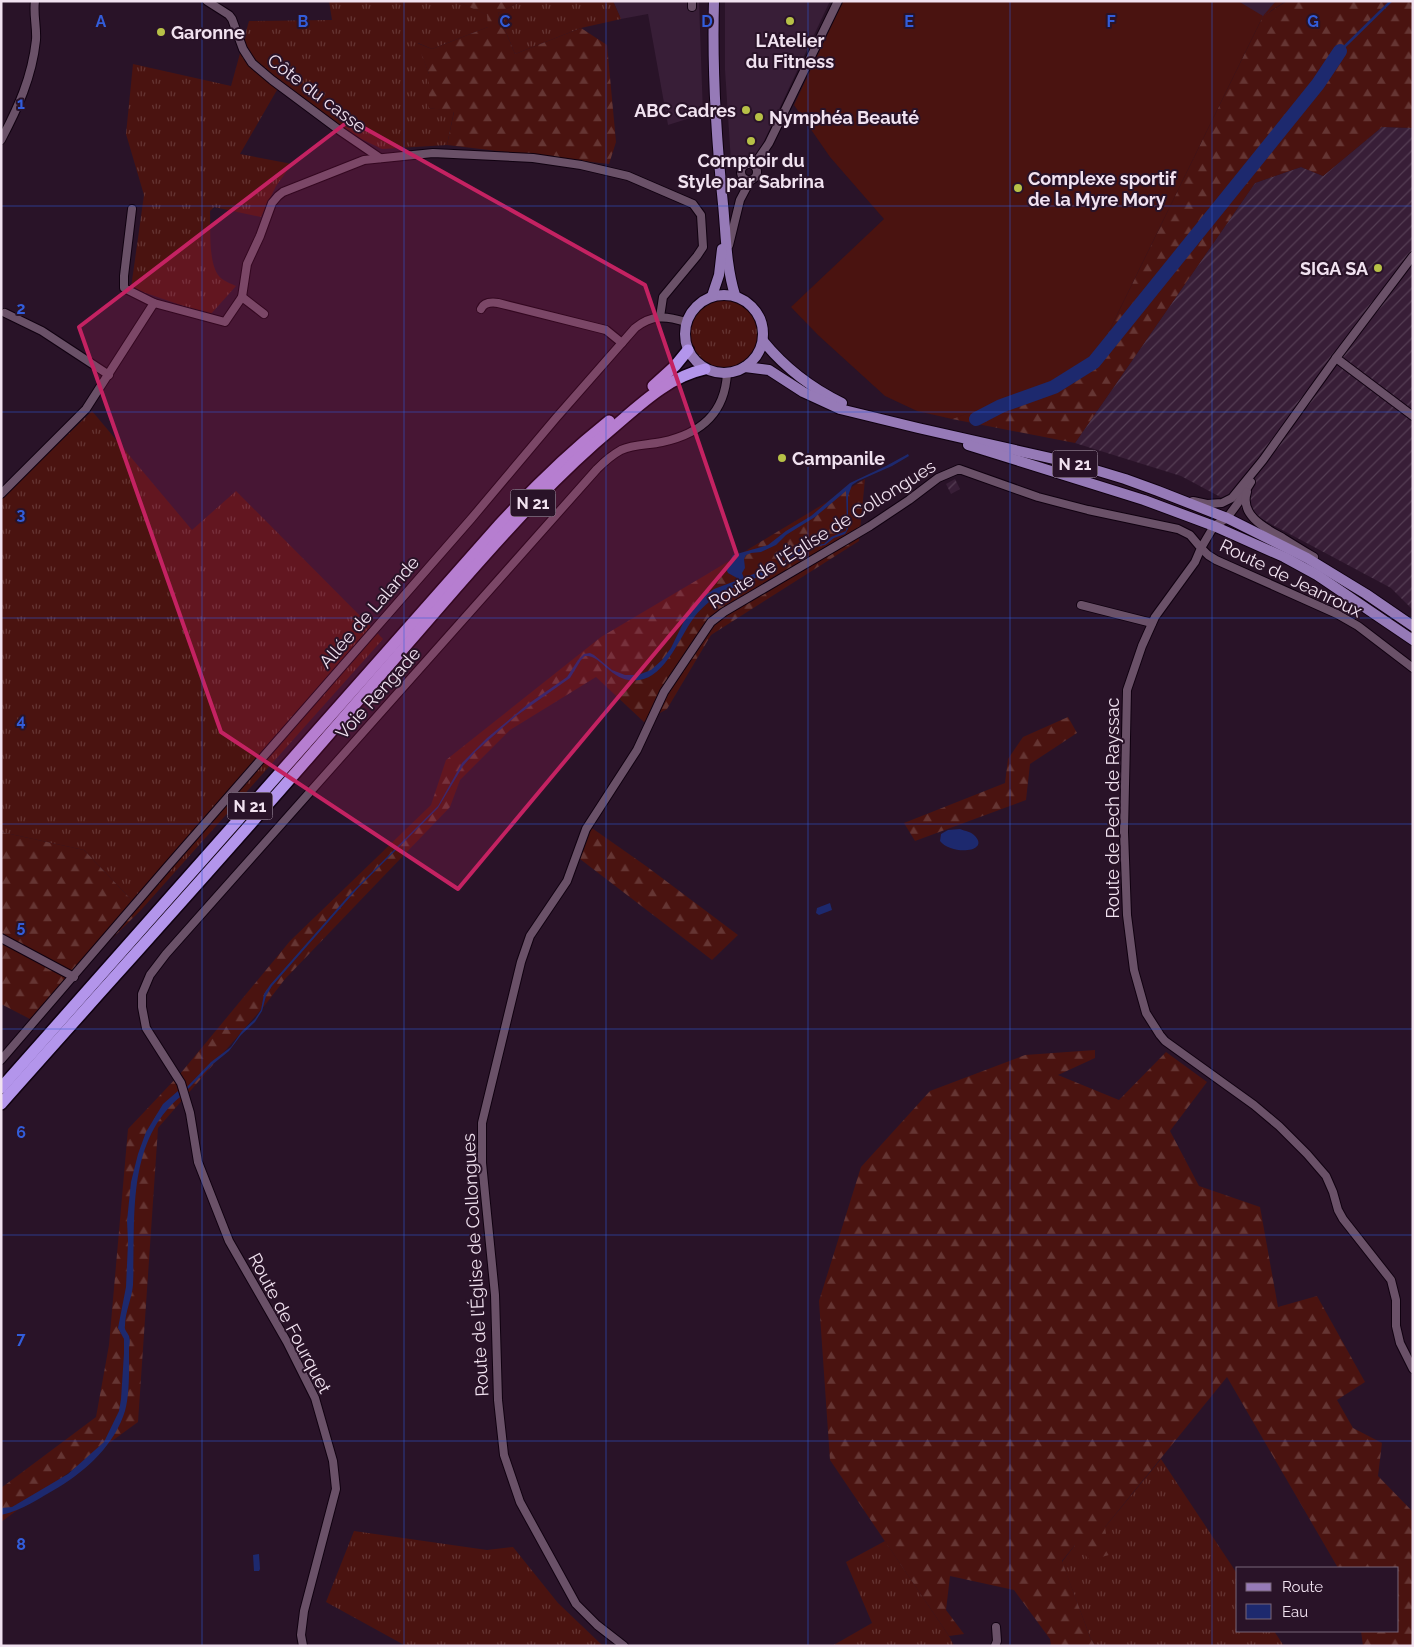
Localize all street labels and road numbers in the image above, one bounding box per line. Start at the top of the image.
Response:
street label: Côte du casse [264,49,371,137]
road number: N 21 [1052,450,1098,478]
street label: Route de l’Église de Collongues [704,454,940,613]
road number: N 21 [510,489,556,516]
street label: Route de Jeanroux [1216,534,1366,622]
street label: Allée de Lalande [315,551,424,672]
street label: Voie Rengade [331,643,425,743]
street label: Route de Pech de Rayssac [1102,697,1123,918]
road number: N 21 [228,792,272,819]
street label: Route de l’Église de Collongues [457,1133,492,1397]
street label: Route de Fourquet [244,1249,336,1397]

